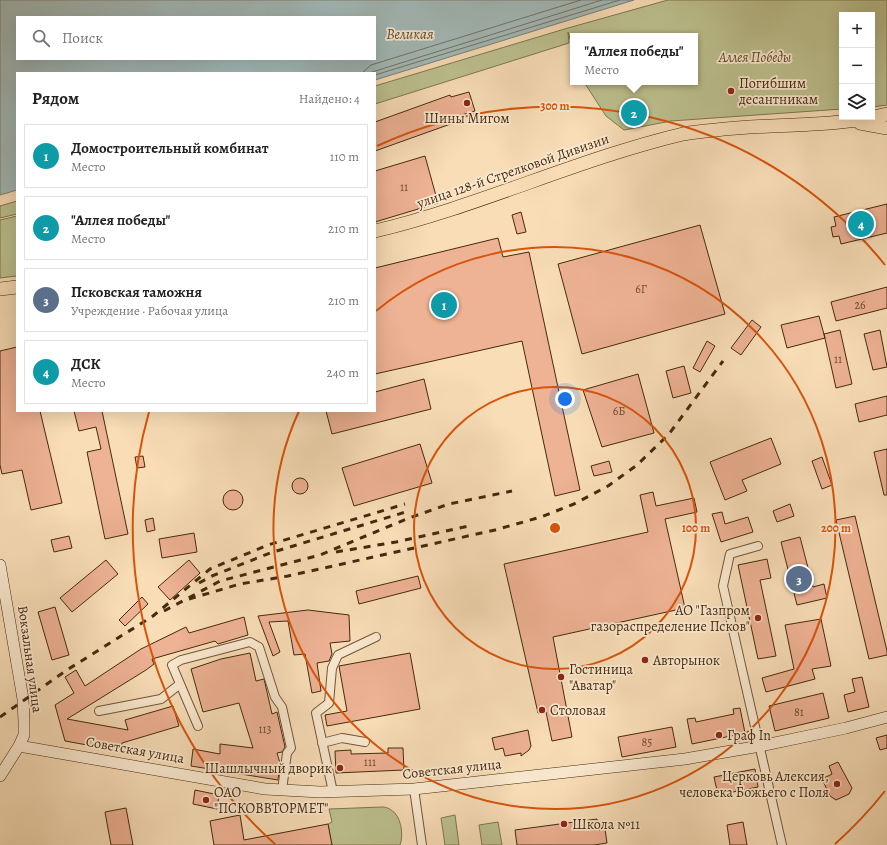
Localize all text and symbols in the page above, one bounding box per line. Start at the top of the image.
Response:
map controls [839,12,875,120]
button: + [839,12,875,48]
search box [16,16,376,60]
water label: Великая [386,24,434,44]
icon: search [30,27,52,49]
text: Поиск [62,28,103,48]
popup [570,33,698,85]
text: "Аллея победы" [584,41,684,61]
park label: Аллея Победы [718,48,792,67]
button: − [839,48,875,84]
text: Место [584,61,619,78]
place label: Погибшим десантникам [738,74,818,109]
button: layers [839,84,875,120]
marker: Погибшим десантникам [726,86,736,96]
text: Рядом [32,87,79,110]
text: Найдено: 4 [299,90,360,107]
marker: Шины Мигом [462,98,472,108]
text: 300 m [540,98,570,114]
pin: 2 [621,98,647,128]
place label: Шины Мигом [424,109,510,128]
street label: улица 128-й Стрелковой Дивизии [414,129,612,213]
text: Домостроительный комбинат [71,138,269,158]
text: 1 [44,148,48,165]
text: 110 m [330,148,359,165]
text: Место [71,158,106,175]
house number: 11 [400,179,408,195]
pin: 4 [848,209,874,239]
text: "Аллея победы" [71,210,170,230]
text: 2 [43,220,49,237]
text: 210 m [328,220,359,237]
text: Место [71,230,106,247]
house number: 6Г [635,281,647,297]
text: Псковская таможня [71,282,202,302]
pin: 1 [431,290,457,320]
text: 3 [43,292,49,309]
text: 210 m [328,292,359,309]
house number: 26 [854,297,866,313]
text: Учреждение · Рабочая улица [71,302,228,319]
house number: 11 [834,351,842,367]
text: ДСК [71,354,101,374]
text: 4 [43,364,49,381]
text: 240 m [327,364,359,381]
text: Место [71,374,106,391]
your location [555,389,575,409]
house number: 6Б [613,403,625,419]
text: 100 m [682,520,710,536]
text: 200 m [821,520,851,536]
centre of rings [548,521,562,535]
pin: 3 [786,564,812,594]
place label: АО "Газпром газораспределение Псков" [591,601,750,636]
street label: Вокзальная улица [13,604,47,714]
marker: АО "Газпром газораспределение Псков" [753,613,763,623]
place label: Авторынок [652,651,720,670]
marker: Авторынок [640,655,650,665]
place label: Гостиница "Аватар" [569,660,634,695]
marker: Гостиница "Аватар" [556,672,566,682]
place label: Столовая [550,701,606,720]
house number: 81 [794,704,804,720]
marker: Столовая [537,705,547,715]
house number: 113 [258,721,272,737]
place label: Граф In [727,726,771,745]
marker: Граф In [714,730,724,740]
street label: Советская улица [84,732,186,768]
house number: 85 [642,734,652,750]
house number: 111 [364,754,376,770]
street label: Советская улица [401,754,503,784]
place label: Шашлычный дворик [205,759,332,778]
marker: Шашлычный дворик [335,763,345,773]
place label: Церковь Алексия, человека Божьего с Поля [679,767,829,802]
marker: Церковь Алексия, человека Божьего с Поля [832,779,842,789]
place label: ОАО "ПСКОВВТОРМЕТ" [214,783,329,818]
marker: ОАО "ПСКОВВТОРМЕТ" [201,795,211,805]
place label: Школа №11 [572,815,640,834]
marker: Школа №11 [559,819,569,829]

